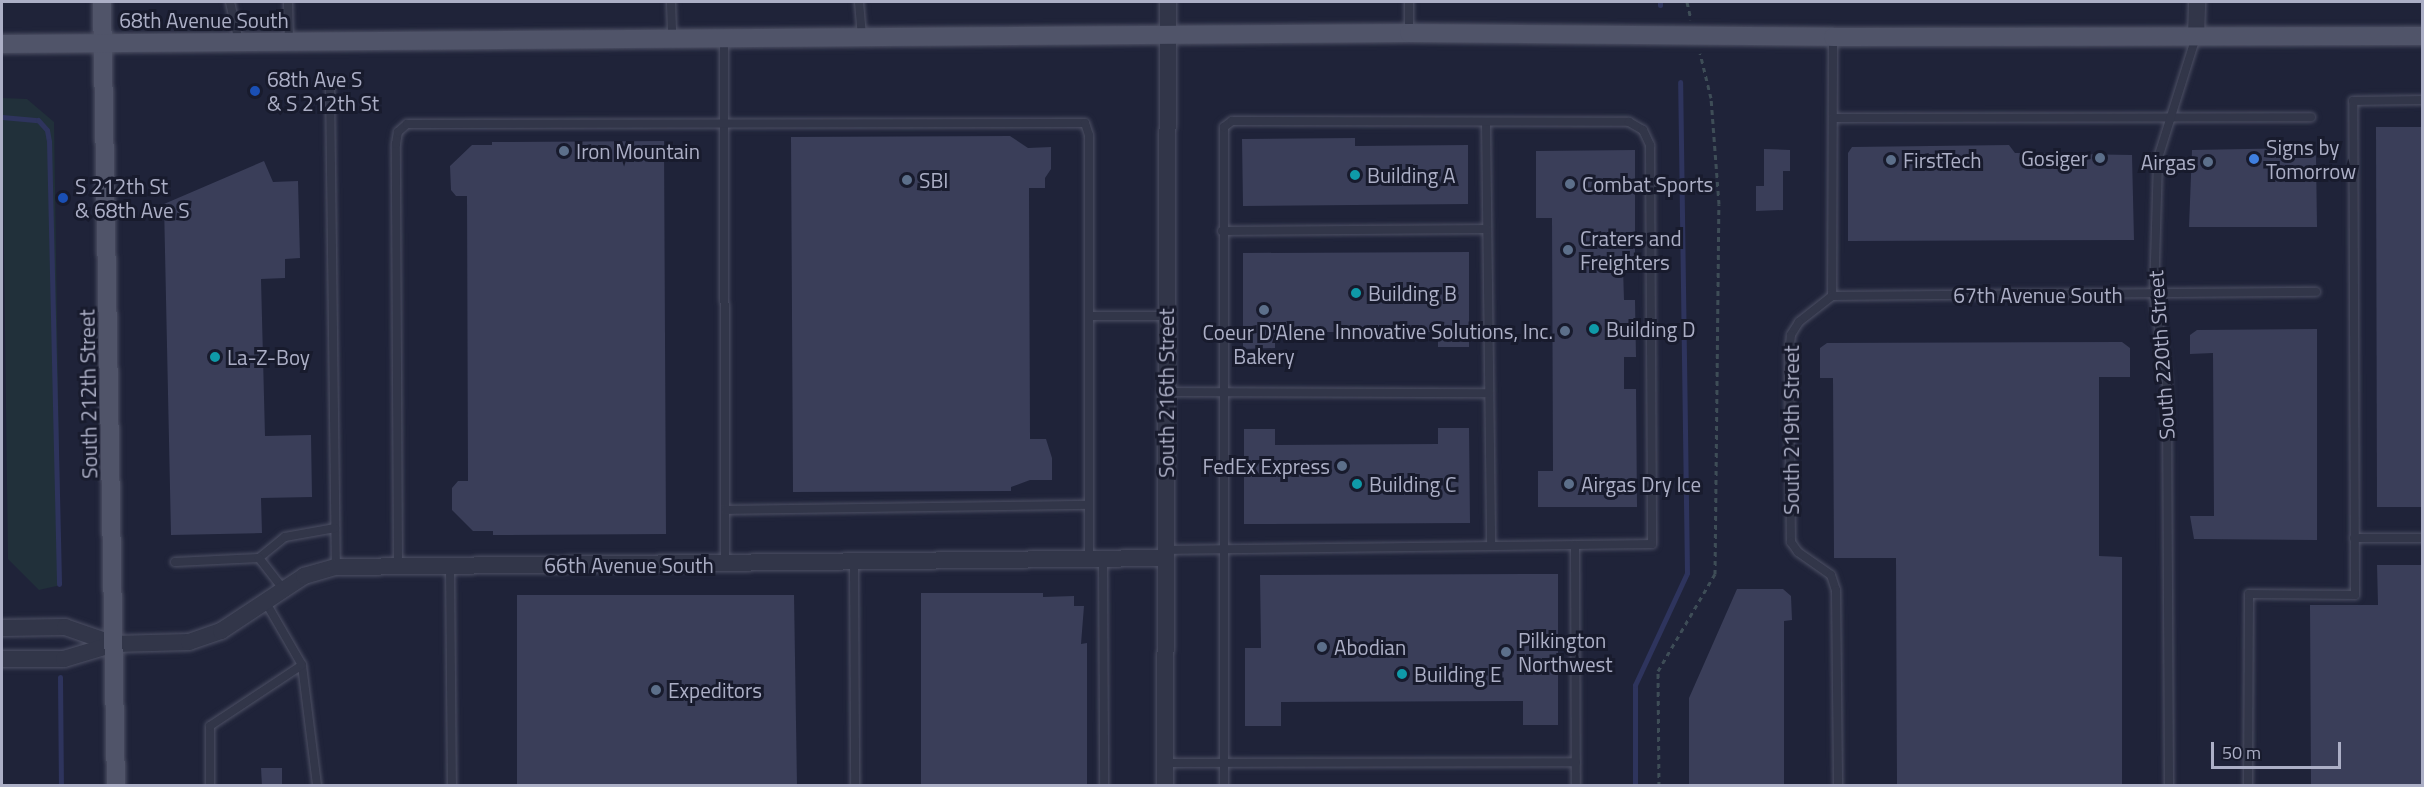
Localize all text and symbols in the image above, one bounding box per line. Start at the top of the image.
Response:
street label: 68th Avenue South [119,7,289,33]
place label: 68th Ave S & S 212th St [267,66,379,116]
marker: 68th Ave S & S 212th St [248,84,262,98]
place label: Signs by Tomorrow [2266,134,2356,184]
place label: Iron Mountain [576,138,700,164]
marker: Iron Mountain [557,144,571,158]
place label: Gosiger [2021,145,2088,171]
place label: FirstTech [1903,147,1982,173]
place label: Airgas [2141,149,2196,175]
marker: Gosiger [2093,151,2107,165]
marker: Signs by Tomorrow [2247,152,2261,166]
marker: FirstTech [1884,153,1898,167]
marker: Airgas [2201,155,2215,169]
place label: Building A [1367,162,1455,188]
place label: SBI [919,167,948,193]
marker: Building A [1348,168,1362,182]
place label: Combat Sports [1582,171,1713,197]
place label: S 212th St & 68th Ave S [75,173,190,223]
marker: SBI [900,173,914,187]
marker: Combat Sports [1563,177,1577,191]
marker: S 212th St & 68th Ave S [56,191,70,205]
place label: Craters and Freighters [1580,225,1682,275]
marker: Craters and Freighters [1561,243,1575,257]
street label: South 220th Street [2143,270,2179,440]
place label: Building B [1368,280,1457,306]
street label: 67th Avenue South [1953,282,2123,308]
marker: Building B [1349,286,1363,300]
marker: Coeur D'Alene Bakery [1257,303,1271,317]
street label: South 216th Street [1153,308,1179,478]
street label: South 212th Street [74,309,102,479]
place label: Building D [1606,316,1695,342]
place label: Innovative Solutions, Inc. [1335,318,1553,344]
place label: Coeur D'Alene Bakery [1203,319,1325,369]
marker: Building D [1587,322,1601,336]
marker: Innovative Solutions, Inc. [1558,324,1572,338]
place label: La-Z-Boy [227,344,310,370]
street label: South 219th Street [1778,345,1804,515]
marker: La-Z-Boy [208,350,222,364]
place label: FedEx Express [1203,453,1330,479]
marker: FedEx Express [1335,459,1349,473]
place label: Building C [1369,471,1456,497]
place label: Airgas Dry Ice [1581,471,1701,497]
marker: Building C [1350,477,1364,491]
marker: Airgas Dry Ice [1562,477,1576,491]
street label: 66th Avenue South [544,552,714,578]
place label: Pilkington Northwest [1518,627,1613,677]
place label: Abodian [1334,634,1406,660]
marker: Abodian [1315,640,1329,654]
marker: Pilkington Northwest [1499,645,1513,659]
place label: Building E [1414,661,1502,687]
marker: Building E [1395,667,1409,681]
place label: Expeditors [668,677,762,703]
marker: Expeditors [649,683,663,697]
scale bar [2214,730,2344,768]
text: 50 m [2222,739,2261,766]

